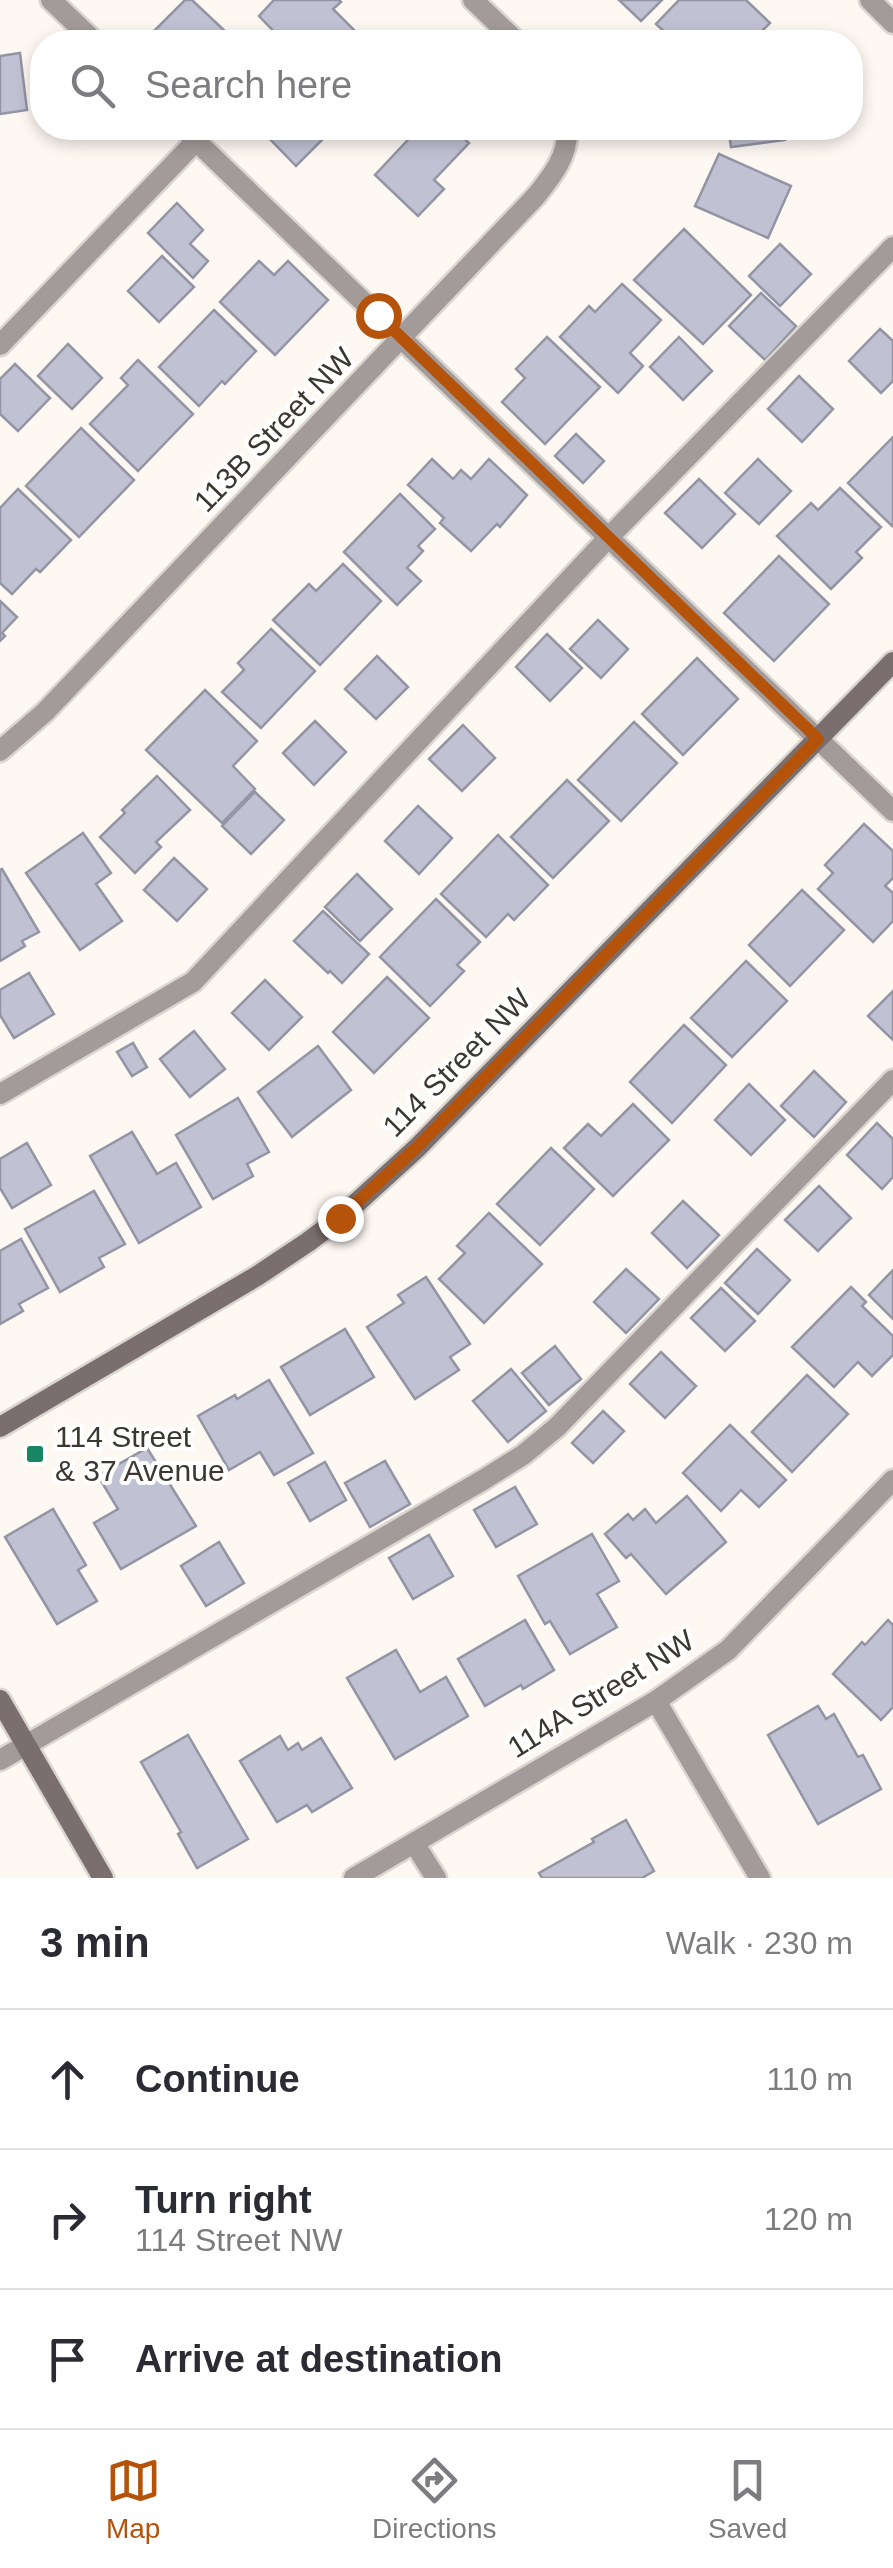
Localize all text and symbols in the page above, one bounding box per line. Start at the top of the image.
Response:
search box [30,30,863,140]
icon: search [65,58,120,113]
text: Search here [145,64,352,106]
route start [356,293,402,339]
street label: 113B Street NW [187,341,360,518]
street label: 114 Street NW [376,982,538,1143]
route end [318,1196,364,1242]
place label: 114 Street & 37 Avenue [55,1420,225,1487]
marker: 114 Street & 37 Avenue [24,1443,46,1465]
street label: 114A Street NW [502,1623,700,1764]
text: 3 min [40,1919,150,1966]
text: Walk · 230 m [666,1925,853,1961]
icon: ahead [40,2052,95,2107]
text: Continue [135,2058,300,2100]
text: 110 m [766,2061,853,2097]
text: Turn right [135,2179,312,2221]
icon: right [40,2192,95,2247]
text: 120 m [764,2201,853,2237]
text: 114 Street NW [135,2222,342,2258]
icon: arrive [40,2332,95,2387]
text: Arrive at destination [135,2338,502,2380]
tab: Map [106,2453,161,2545]
tab: Directions [372,2453,497,2545]
tab: Saved [708,2453,787,2545]

